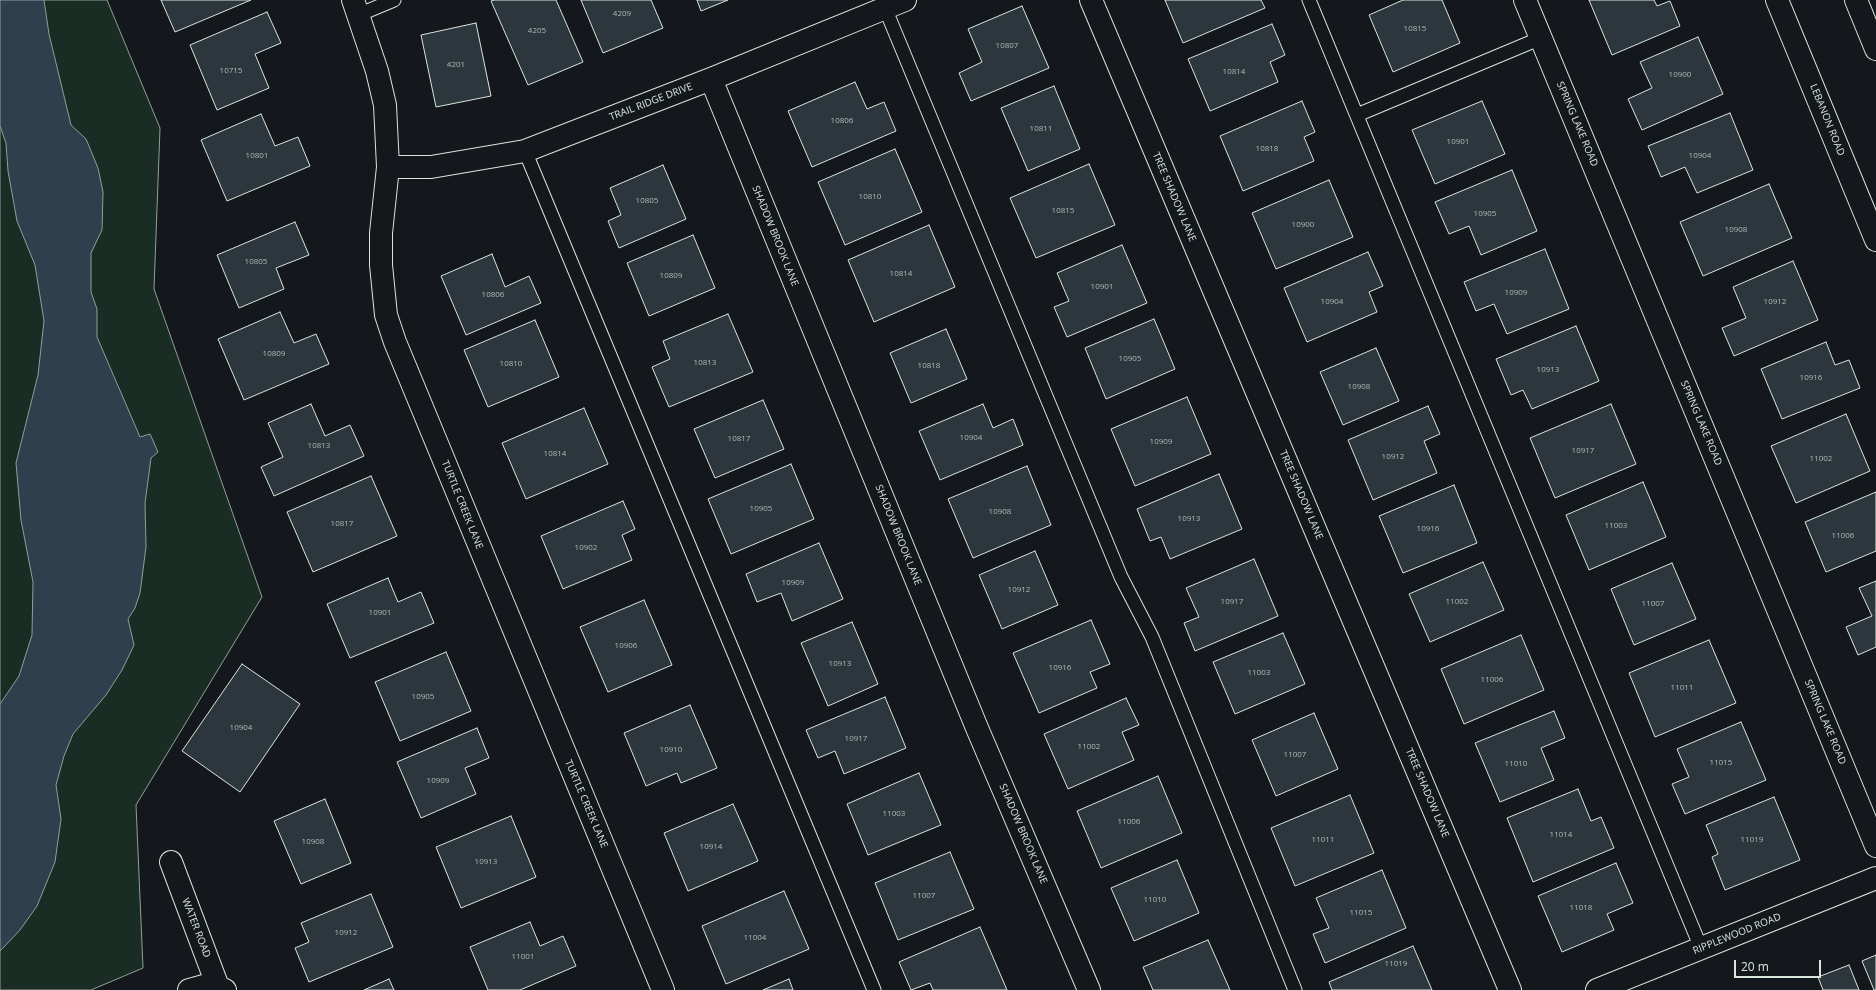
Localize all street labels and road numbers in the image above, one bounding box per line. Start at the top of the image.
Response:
street label: SPRING LAKE ROAD [1554,80,1600,168]
street label: TRAIL RIDGE DRIVE [608,81,694,123]
street label: LEBANON ROAD [1807,82,1847,158]
street label: TREE SHADOW LANE [1150,150,1198,244]
street label: SHADOW BROOK LANE [749,184,801,288]
street label: SPRING LAKE ROAD [1678,379,1724,467]
street label: TREE SHADOW LANE [1277,448,1325,542]
street label: TURTLE CREEK LANE [439,459,485,551]
street label: SHADOW BROOK LANE [872,483,924,587]
street label: SPRING LAKE ROAD [1802,678,1848,766]
street label: TREE SHADOW LANE [1403,746,1451,840]
street label: TURTLE CREEK LANE [562,758,610,850]
street label: SHADOW BROOK LANE [996,782,1050,886]
street label: WATER ROAD [179,896,213,960]
street label: RIPPLEWOOD ROAD [1691,911,1783,957]

